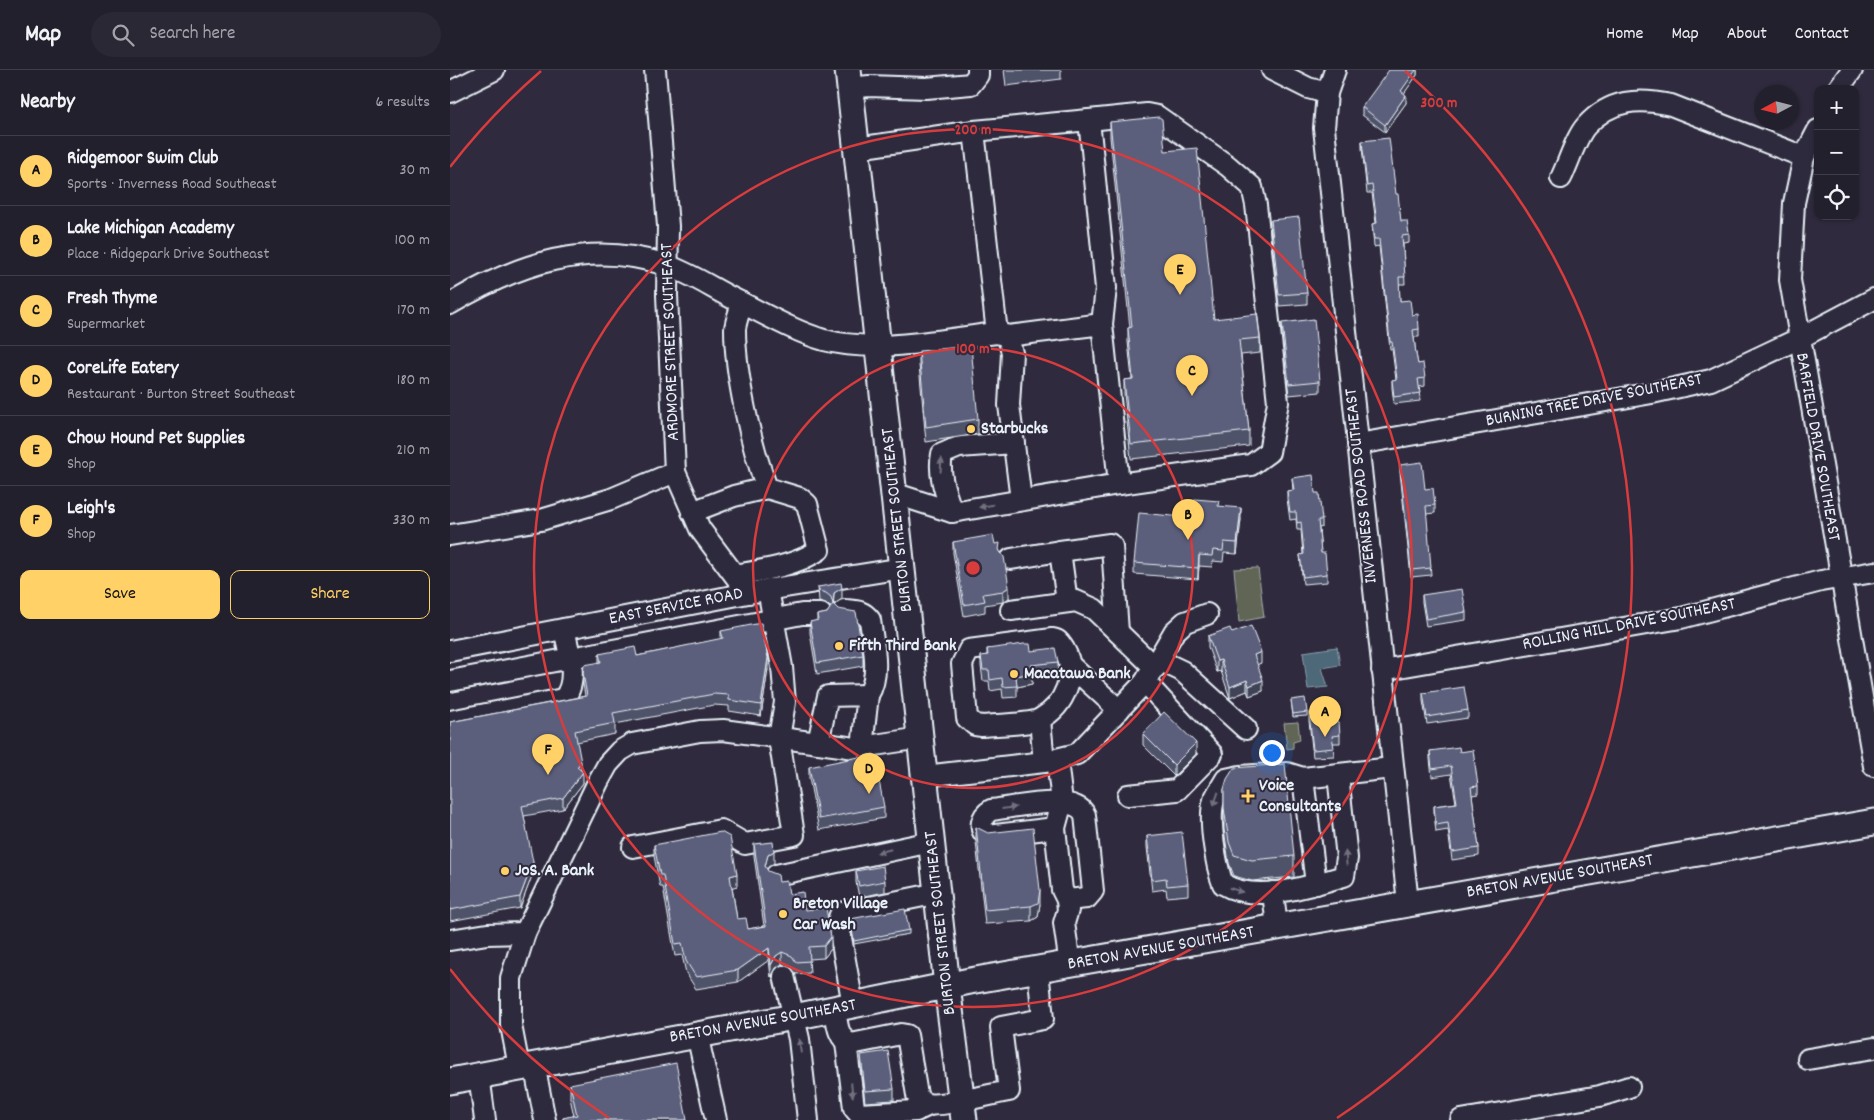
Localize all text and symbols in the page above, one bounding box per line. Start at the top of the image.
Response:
search box [91,12,441,57]
text: Map [25,18,61,52]
icon: search [109,21,137,49]
text: Search here [149,21,235,48]
text: Home [1606,22,1643,47]
text: Map [1671,22,1699,47]
text: About [1727,22,1767,47]
text: Contact [1795,22,1849,47]
north arrow [1754,85,1799,130]
map controls [1814,85,1859,220]
button: + [1814,85,1859,130]
text: Nearby [20,88,75,118]
text: 6 results [375,91,430,114]
text: 300 m [1421,93,1457,115]
text: 200 m [955,120,991,142]
button: − [1814,130,1859,175]
text: Ridgemoor Swim Club [67,146,219,173]
text: A [32,159,40,182]
text: 30 m [400,159,430,182]
text: Sports · Inverness Road Southeast [67,173,277,196]
button: locate [1814,175,1859,220]
text: Lake Michigan Academy [67,216,234,243]
text: B [32,229,40,252]
text: 100 m [394,229,430,252]
text: Place · Ridgepark Drive Southeast [67,243,269,266]
street label: ARDMORE STREET SOUTHEAST [655,243,687,441]
pin: E [1164,254,1196,295]
text: Fresh Thyme [67,286,157,313]
text: C [32,299,40,322]
text: 170 m [397,299,430,322]
text: Supermarket [67,313,145,336]
text: 100 m [956,339,990,361]
street label: BARFIELD DRIVE SOUTHEAST [1788,351,1846,543]
pin: C [1176,355,1208,396]
text: CoreLife Eatery [67,356,179,383]
street label: BURNING TREE DRIVE SOUTHEAST [1484,368,1704,434]
text: D [32,369,40,392]
text: 180 m [397,369,430,392]
text: Restaurant · Burton Street Southeast [67,383,295,406]
street label: INVERNESS ROAD SOUTHEAST [1339,387,1385,585]
place label: Starbucks [981,417,1049,442]
marker: Starbucks [965,423,977,435]
text: Chow Hound Pet Supplies [67,426,245,453]
street label: BURTON STREET SOUTHEAST [876,427,920,613]
text: E [32,439,40,462]
text: 210 m [396,439,430,462]
text: Shop [67,453,96,476]
one-way arrow [937,457,945,473]
text: Leigh's [67,496,115,523]
pin: B [1172,499,1204,540]
one-way arrow [979,502,994,510]
text: F [32,509,40,532]
text: 330 m [392,509,430,532]
text: Shop [67,523,96,546]
centre of rings [964,559,982,577]
button: Save [20,570,220,619]
button: Share [230,570,430,619]
street label: EAST SERVICE ROAD [607,582,745,632]
street label: ROLLING HILL DRIVE SOUTHEAST [1520,592,1738,658]
place label: Fifth Third Bank [849,634,957,659]
marker: Fifth Third Bank [833,640,845,652]
place label: Macatawa Bank [1024,662,1131,687]
marker: Macatawa Bank [1008,668,1020,680]
pin: A [1309,696,1341,737]
pin: F [532,734,564,775]
your location [1259,740,1285,766]
pin: D [853,753,885,794]
place label: Voice Consultants [1259,774,1342,820]
marker: Voice Consultants [1241,789,1255,803]
one-way arrow [1212,792,1220,807]
one-way arrow [1002,804,1018,812]
street label: BURTON STREET SOUTHEAST [919,830,963,1016]
one-way arrow [876,847,891,855]
street label: BRETON AVENUE SOUTHEAST [1465,848,1655,906]
one-way arrow [1342,849,1350,865]
place label: JoS. A. Bank [515,859,595,884]
marker: JoS. A. Bank [499,865,511,877]
one-way arrow [1229,887,1244,895]
place label: Breton Village Car Wash [793,892,888,938]
marker: Breton Village Car Wash [777,908,789,920]
street label: BRETON AVENUE SOUTHEAST [1066,920,1256,978]
street label: BRETON AVENUE SOUTHEAST [668,993,858,1051]
one-way arrow [796,1038,804,1054]
one-way arrow [848,1083,856,1099]

